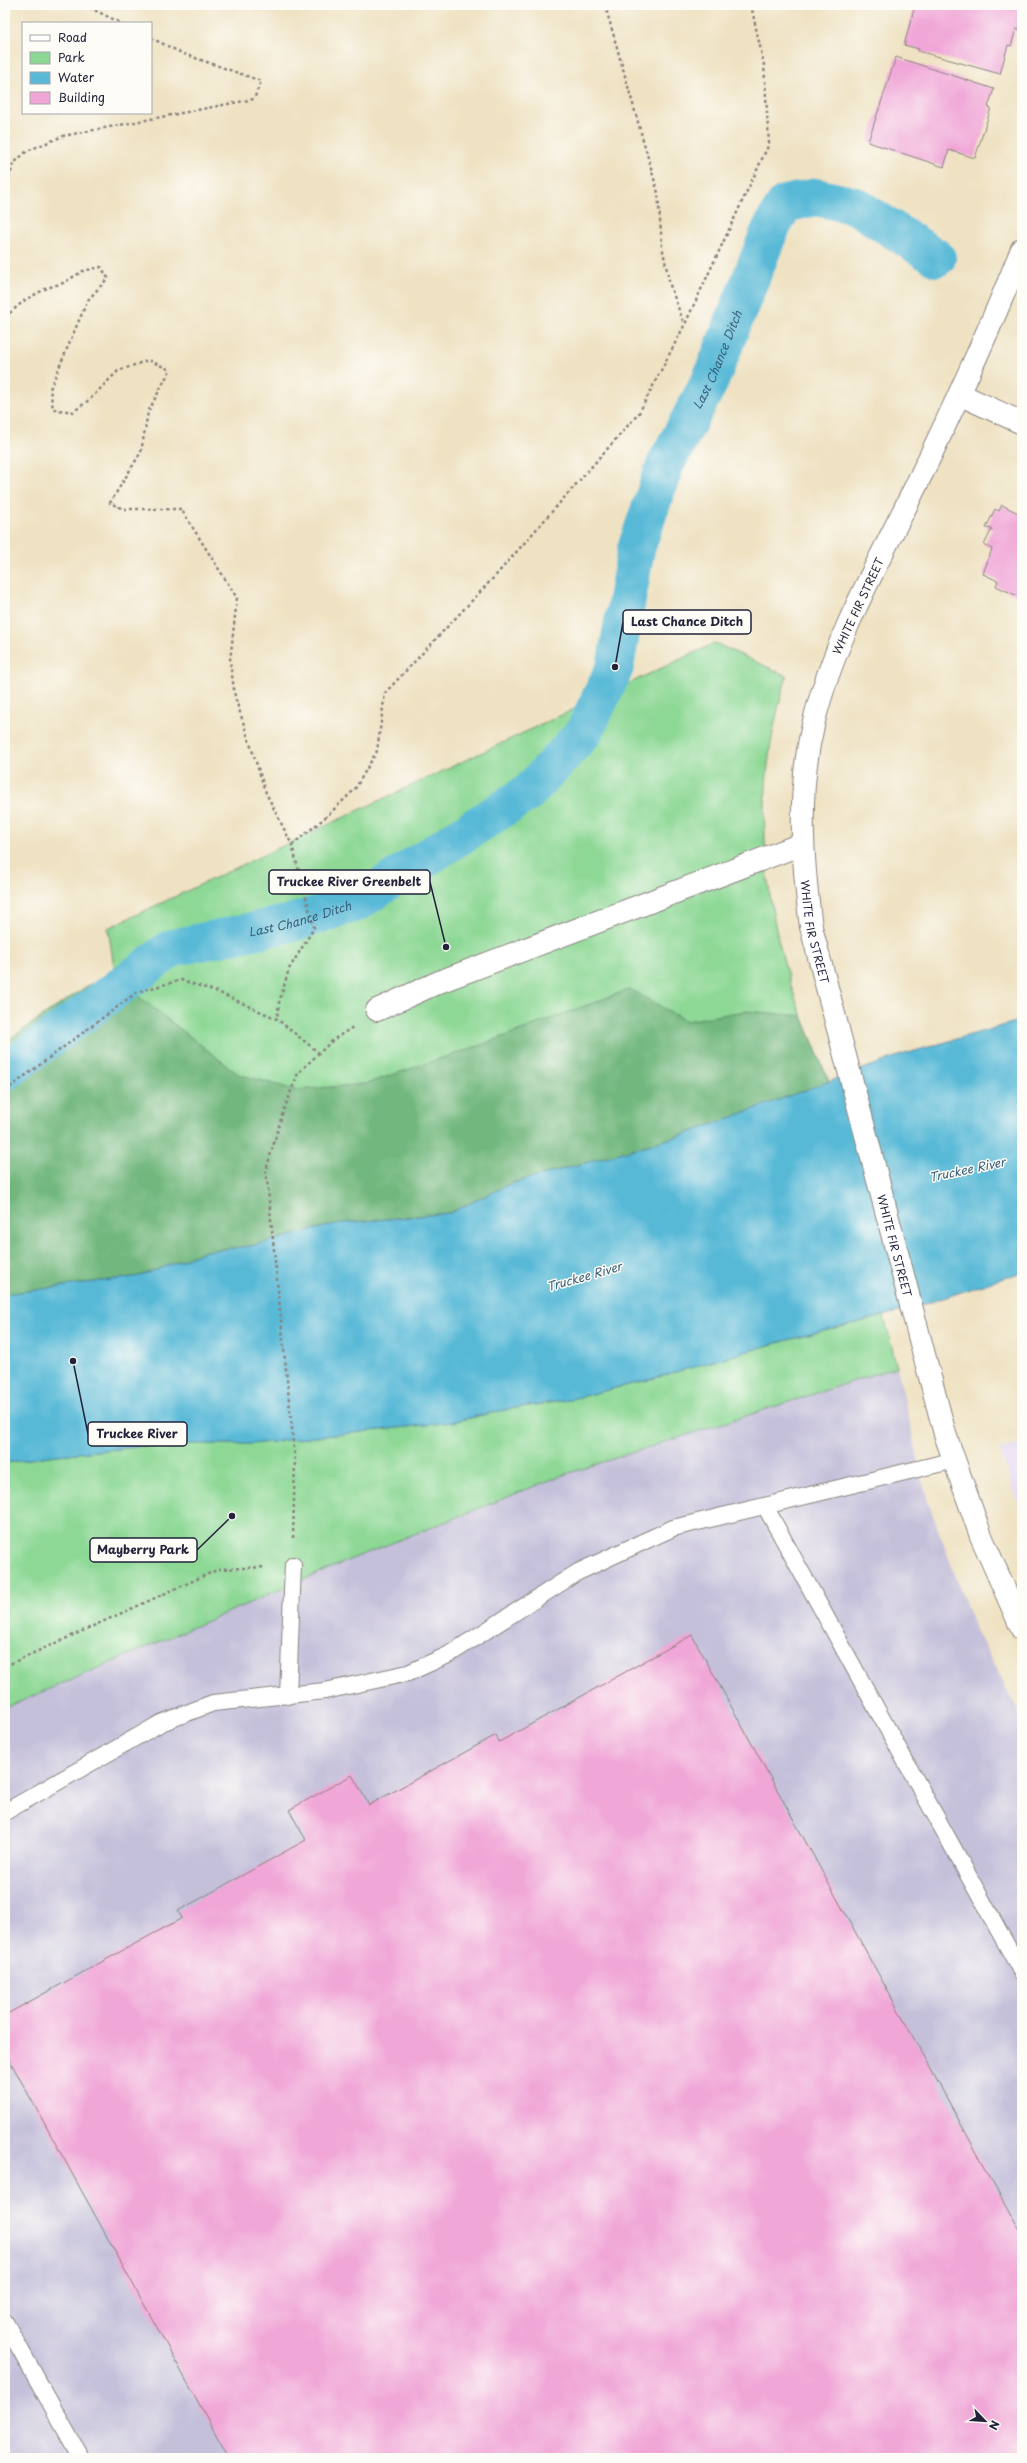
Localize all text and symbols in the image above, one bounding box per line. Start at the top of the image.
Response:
legend [22,22,152,114]
text: Road [58,28,87,46]
text: Park [58,48,85,66]
text: Water [58,68,95,86]
text: Building [58,88,105,106]
water label: Last Chance Ditch [688,307,747,412]
street label: WHITE FIR STREET [828,554,888,657]
callout: Last Chance Ditch [623,610,751,634]
text: Last Chance Ditch [631,612,743,630]
callout: Truckee River Greenbelt [269,870,430,894]
text: Truckee River Greenbelt [277,872,422,890]
street label: WHITE FIR STREET [797,879,834,986]
water label: Last Chance Ditch [247,896,354,941]
water label: Truckee River [927,1152,1009,1186]
street label: WHITE FIR STREET [873,1192,917,1299]
water label: Truckee River [544,1256,625,1295]
callout: Truckee River [88,1422,187,1446]
text: Truckee River [96,1424,178,1442]
callout: Mayberry Park [90,1538,197,1562]
text: Mayberry Park [97,1540,189,1558]
north arrow [965,2401,1005,2441]
text: N [985,2418,1004,2433]

